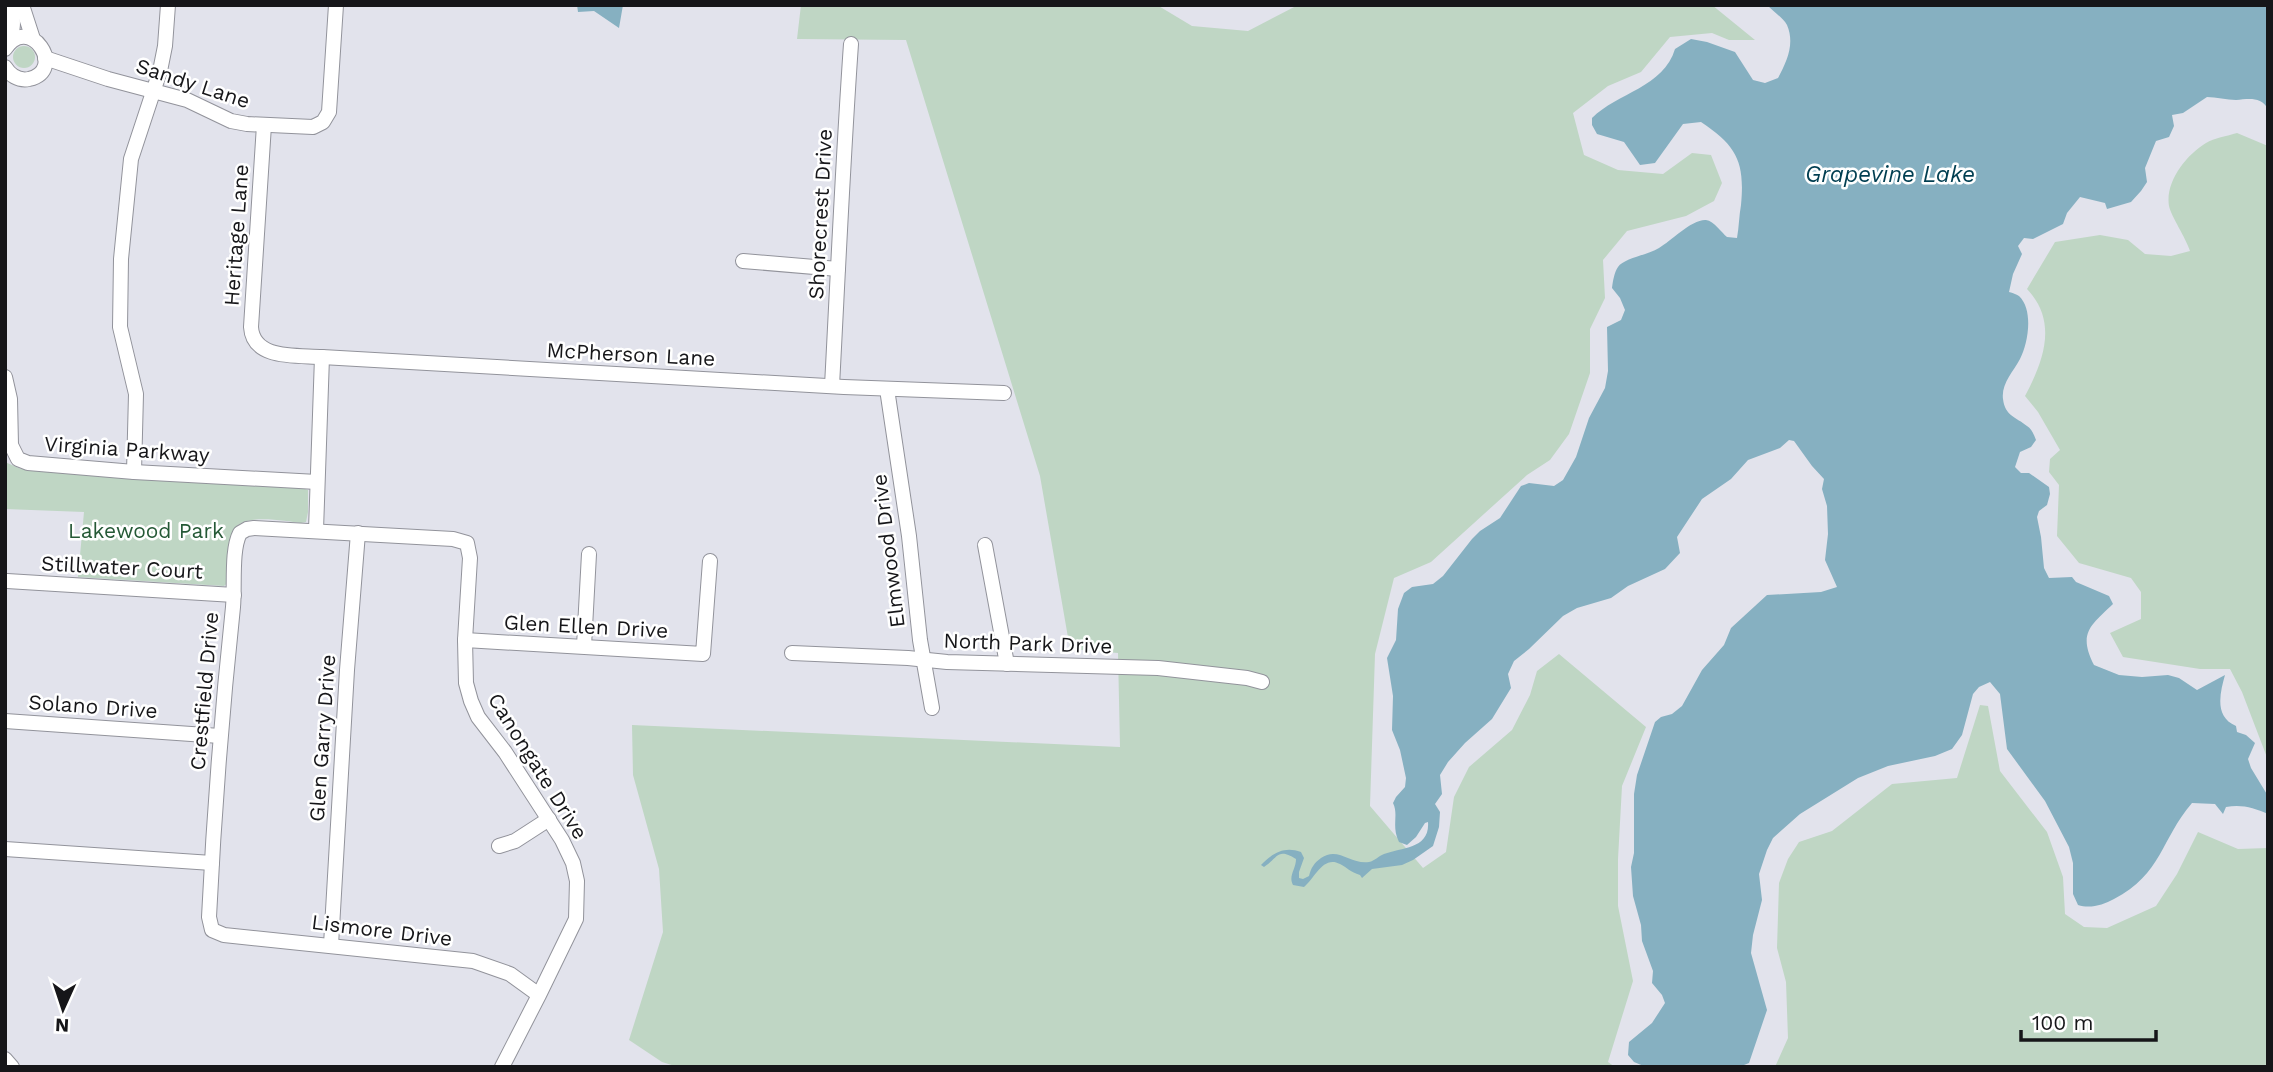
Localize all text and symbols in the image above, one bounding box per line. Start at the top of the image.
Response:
street label: Sandy Lane [133,53,253,113]
street label: Shorecrest Drive [803,128,837,300]
water label: Grapevine Lake [1805,161,1975,188]
street label: Heritage Lane [219,163,253,307]
street label: McPherson Lane [546,337,716,371]
street label: Virginia Parkway [43,431,211,467]
street label: Elmwood Drive [866,473,910,629]
park label: Lakewood Park [68,518,224,543]
street label: Stillwater Court [40,550,204,584]
street label: Glen Ellen Drive [503,609,669,643]
street label: Crestfield Drive [185,611,223,771]
street label: North Park Drive [943,628,1113,658]
street label: Glen Garry Drive [304,653,340,823]
street label: Canongate Drive [483,688,593,844]
street label: Solano Drive [28,689,158,723]
street label: Lismore Drive [310,909,454,951]
north arrow [28,974,98,1044]
scale bar [2021,998,2156,1042]
text: 100 m [2032,1010,2094,1035]
text: N [54,1014,70,1037]

